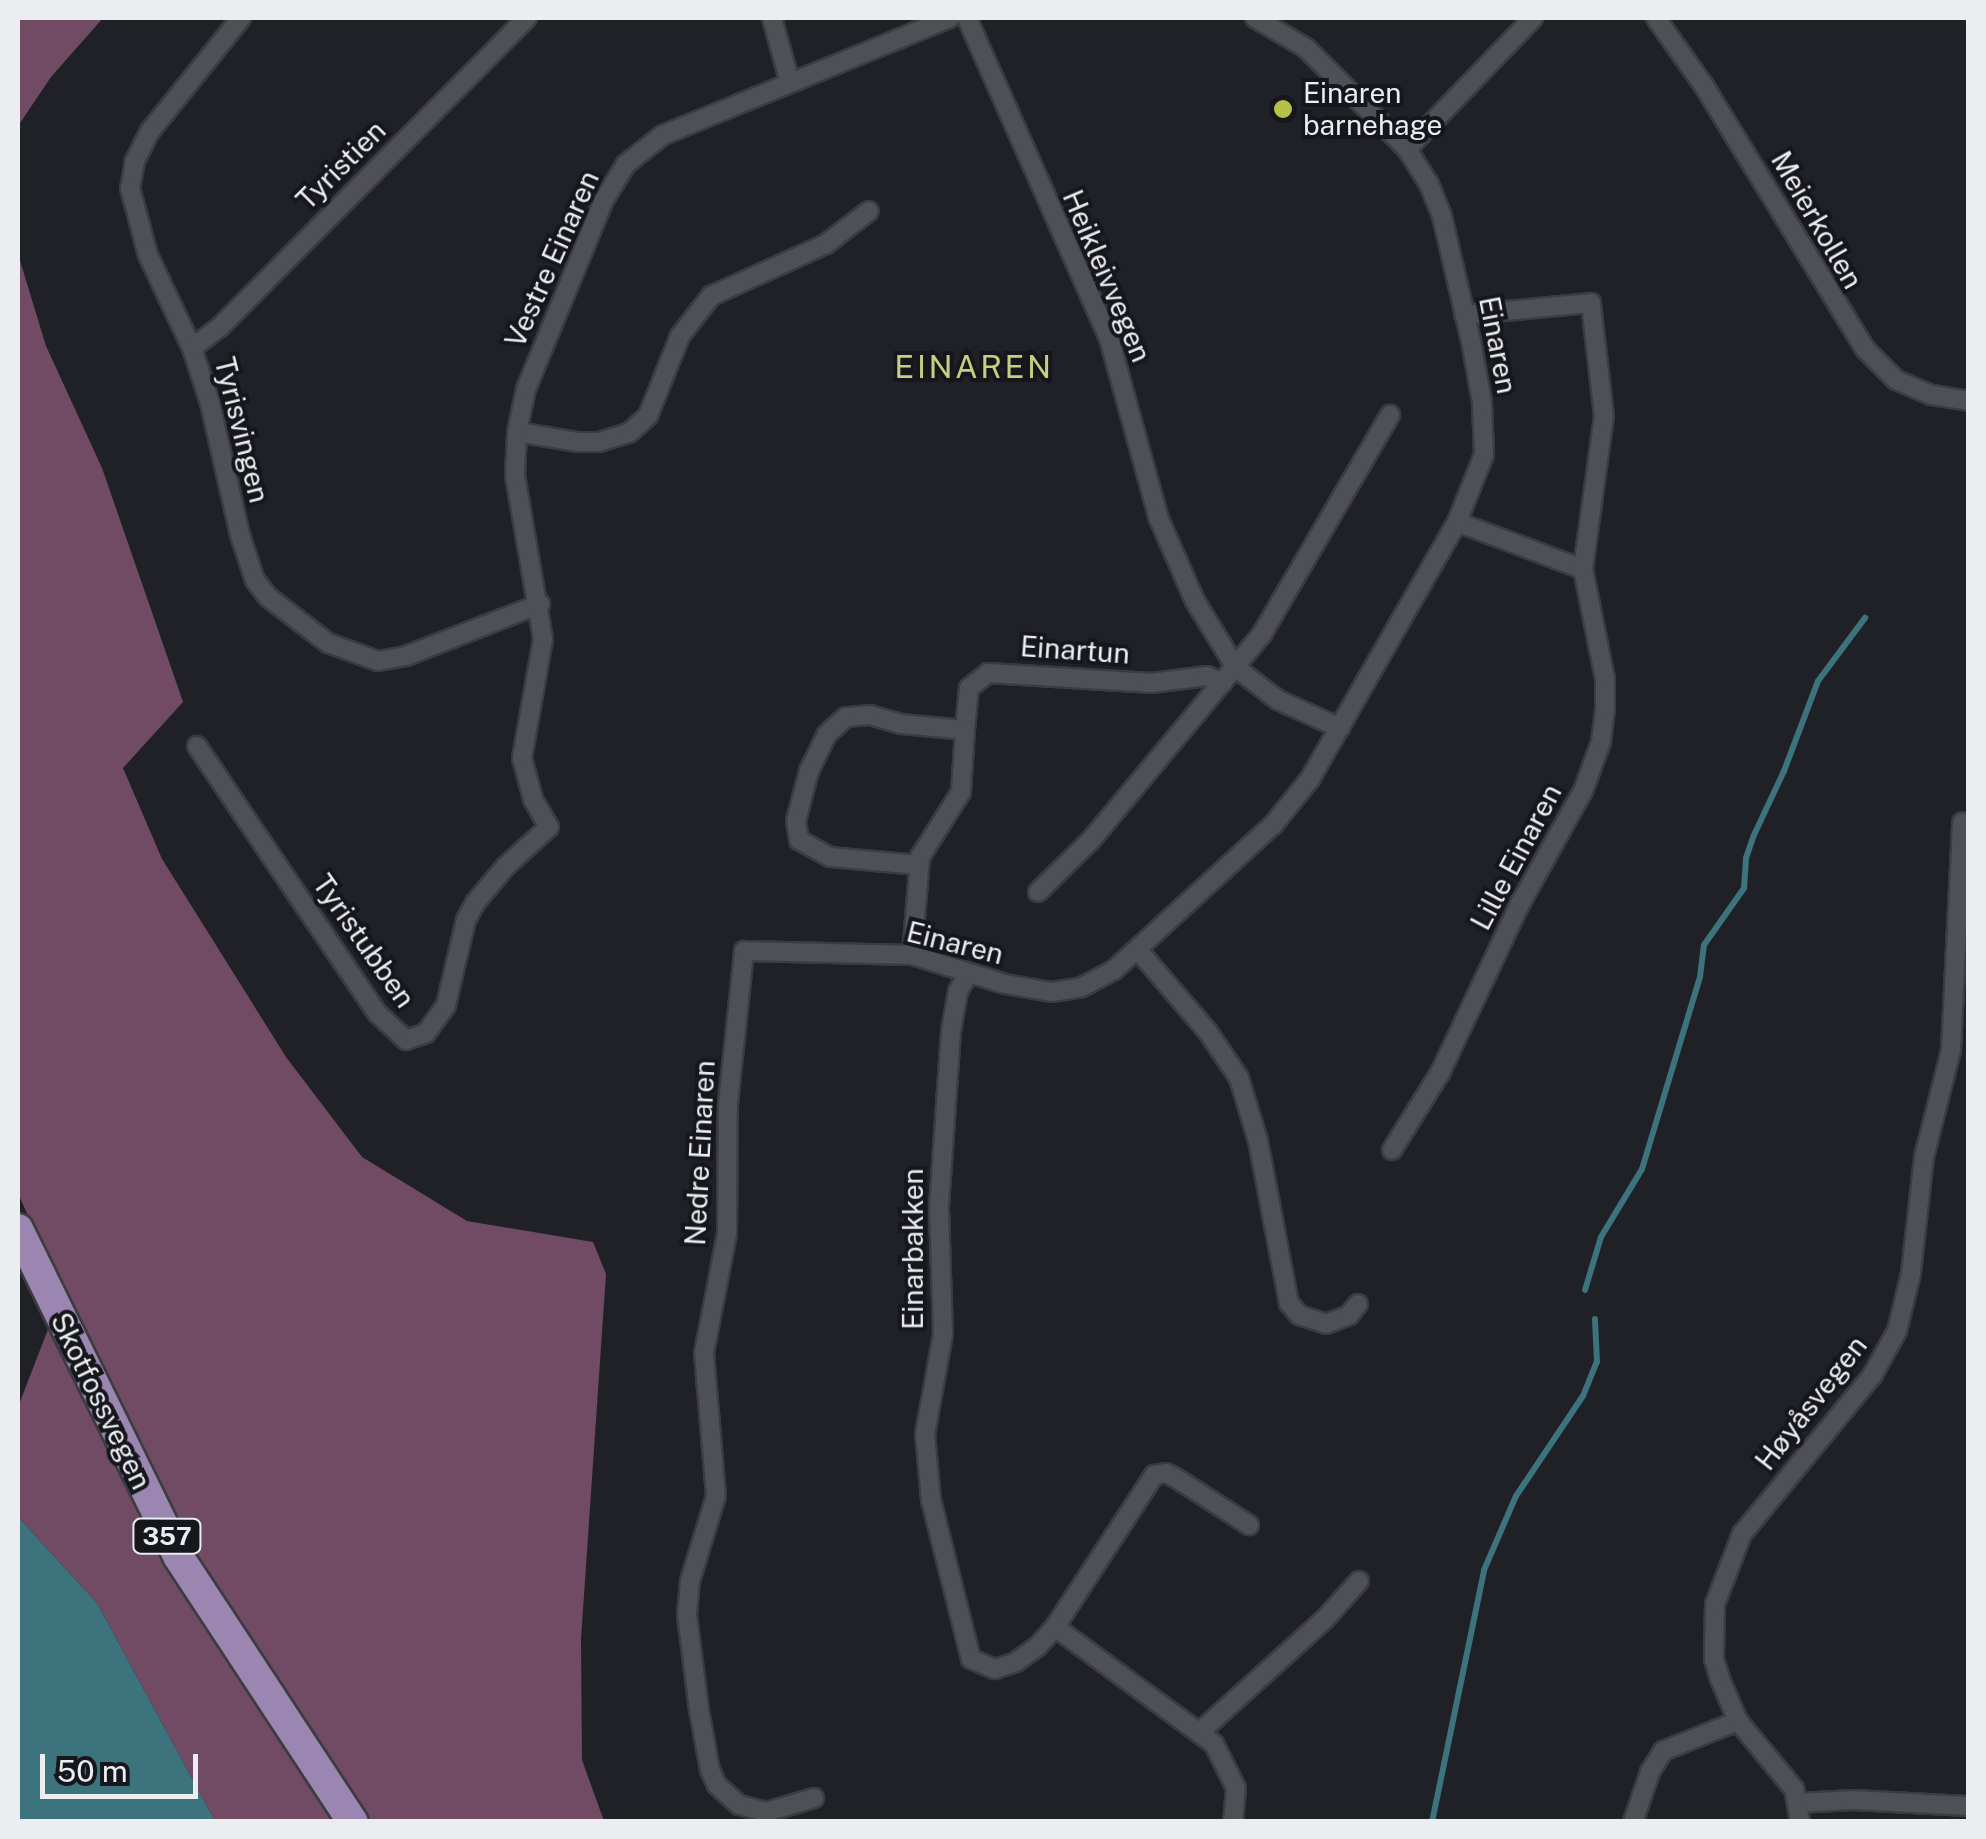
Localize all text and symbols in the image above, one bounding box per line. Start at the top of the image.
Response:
place label: Einaren barnehage [1303,76,1442,142]
marker: Einaren barnehage [1272,98,1294,120]
street label: Tyristien [290,114,392,216]
street label: Meierkollen [1764,145,1870,295]
street label: Vestre Einaren [498,165,606,353]
street label: Heikleivvegen [1056,185,1158,367]
street label: Einaren [1472,293,1524,397]
district label: EINAREN [894,348,1054,386]
street label: Tyrisvingen [208,354,276,506]
street label: Einartun [1019,629,1131,671]
street label: Lille Einaren [1464,778,1568,936]
street label: Tyristubben [306,868,422,1014]
street label: Einaren [903,915,1007,971]
street label: Nedre Einaren [678,1059,722,1247]
street label: Einarbakken [896,1168,930,1330]
street label: Skotfossvegen [44,1307,158,1495]
street label: Høyåsvegen [1748,1329,1874,1477]
road number: 357 [132,1516,202,1556]
scale bar [45,1734,202,1796]
text: 50 m [57,1753,128,1789]

